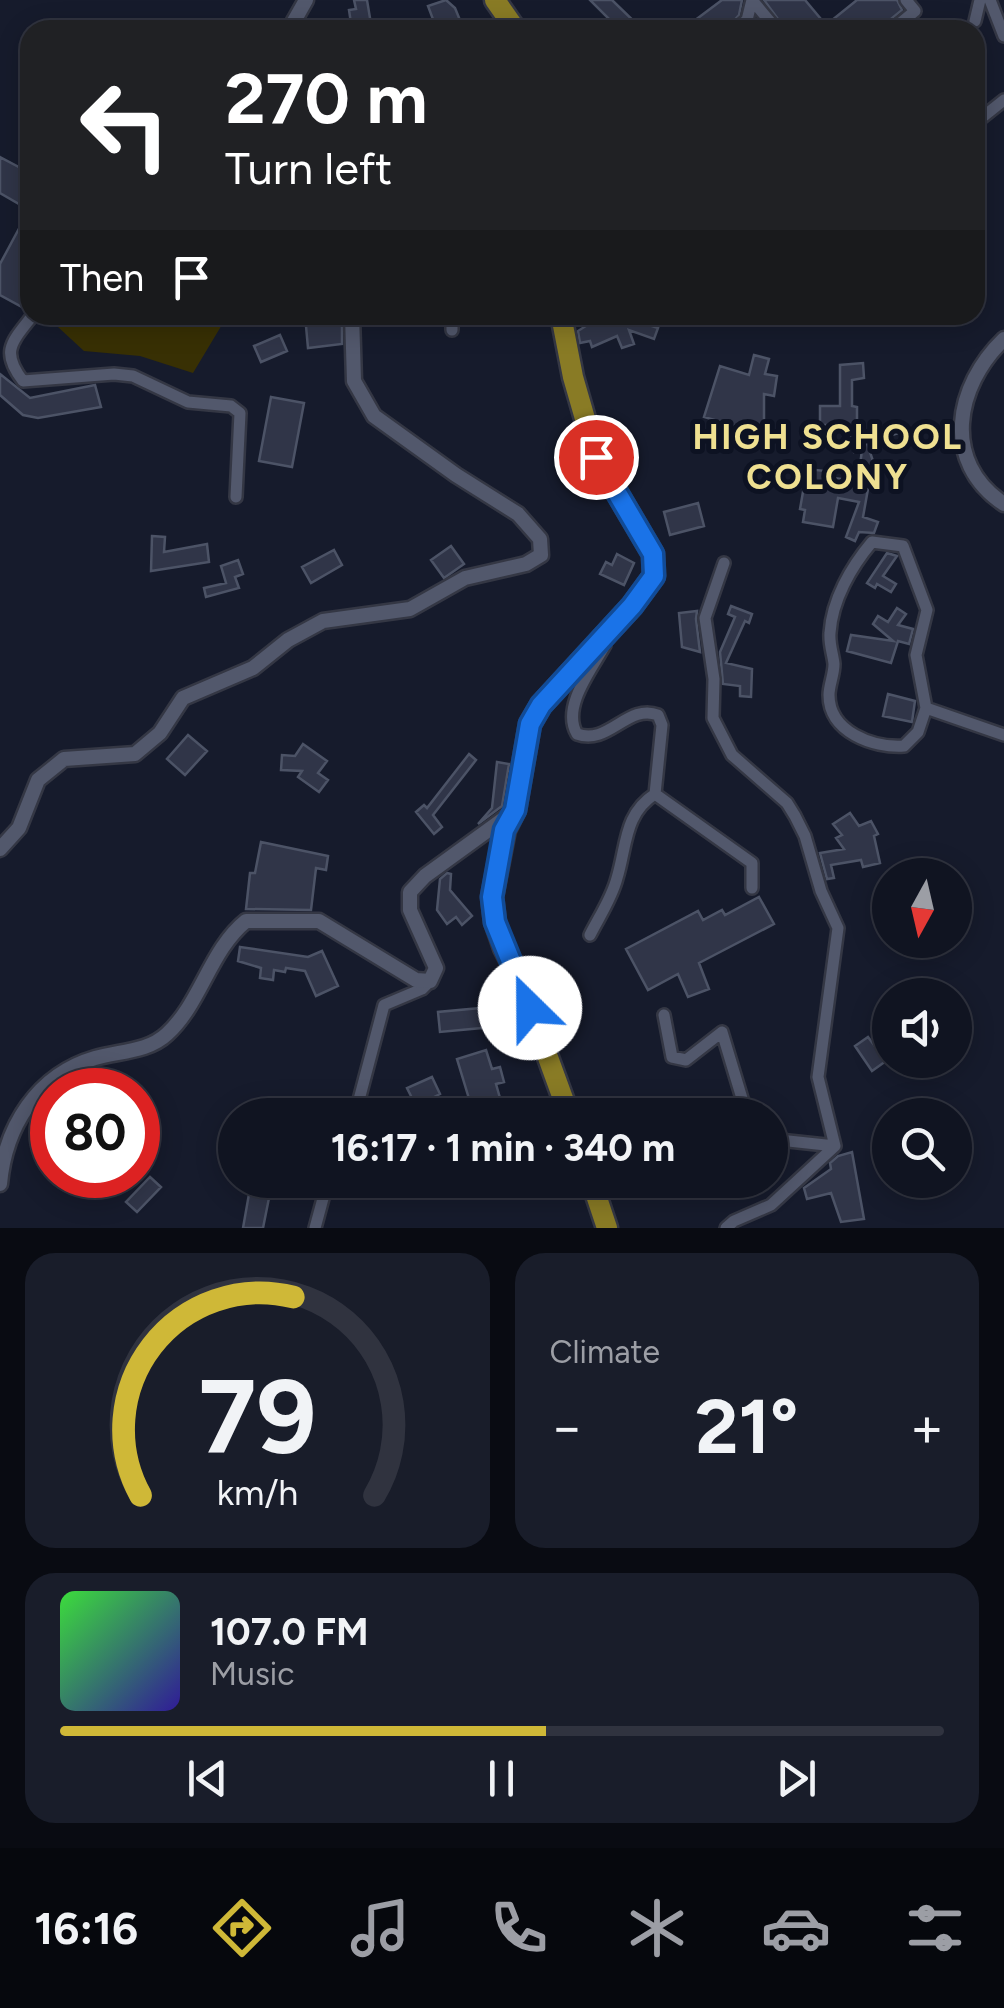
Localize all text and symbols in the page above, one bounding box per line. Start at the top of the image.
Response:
text: 270 m [225,56,428,141]
icon: left [60,60,190,190]
text: Turn left [225,141,392,195]
icon: arrive [164,250,219,305]
text: Then [60,255,144,301]
pin [554,415,639,500]
district label: HIGH SCHOOL COLONY [692,416,964,498]
icon: arrive [569,430,624,485]
north arrow [872,858,972,958]
map controls [872,858,972,1198]
position arrow [478,956,582,1060]
button: sound [872,978,972,1078]
speed limit sign: 80 [30,1068,160,1198]
button: search [872,1098,972,1198]
text: 16:17 · 1 min · 340 m [331,1125,675,1171]
text: Climate [550,1333,660,1371]
text: 79 [198,1354,316,1479]
text: 21° [695,1382,798,1472]
text: − [550,1394,584,1460]
text: + [910,1394,944,1460]
text: km/h [216,1471,298,1514]
text: 107.0 FM [210,1609,369,1655]
text: Music [210,1655,295,1693]
icon: previous [180,1751,235,1806]
icon: pause [474,1751,529,1806]
icon: next [769,1751,824,1806]
icon: directions [207,1893,277,1963]
icon: music [345,1893,415,1963]
icon: phone [484,1893,554,1963]
icon: climate [622,1893,692,1963]
icon: car [761,1893,831,1963]
icon: filters [900,1893,970,1963]
text: 16:16 [34,1901,138,1955]

